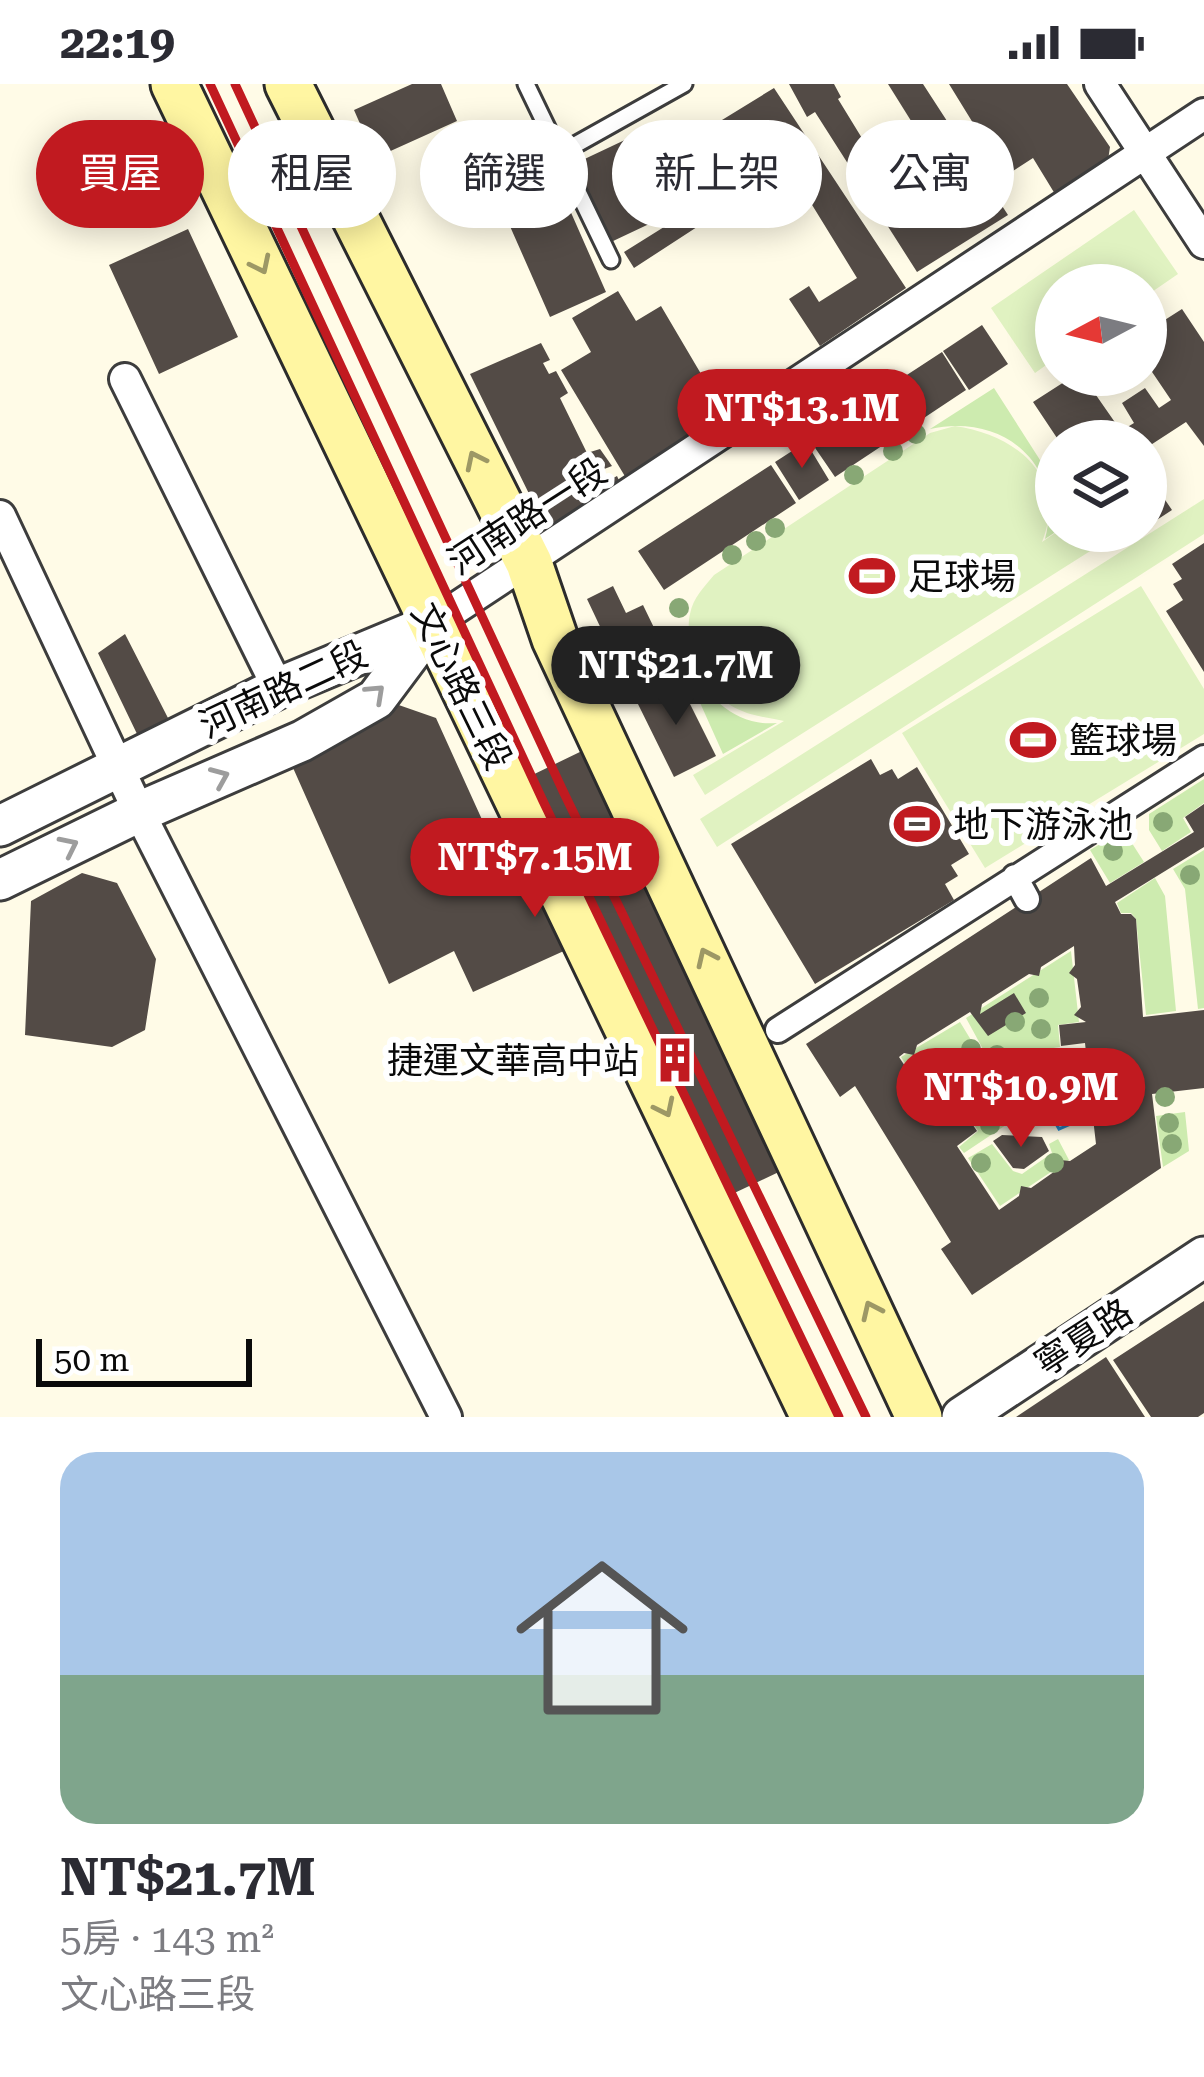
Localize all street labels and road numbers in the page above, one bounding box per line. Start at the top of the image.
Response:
street label: 河南路一段 [441,450,614,583]
street label: 文心路三段 [403,596,519,777]
street label: 河南路二段 [193,633,374,747]
street label: 寧夏路 [1027,1291,1140,1385]

